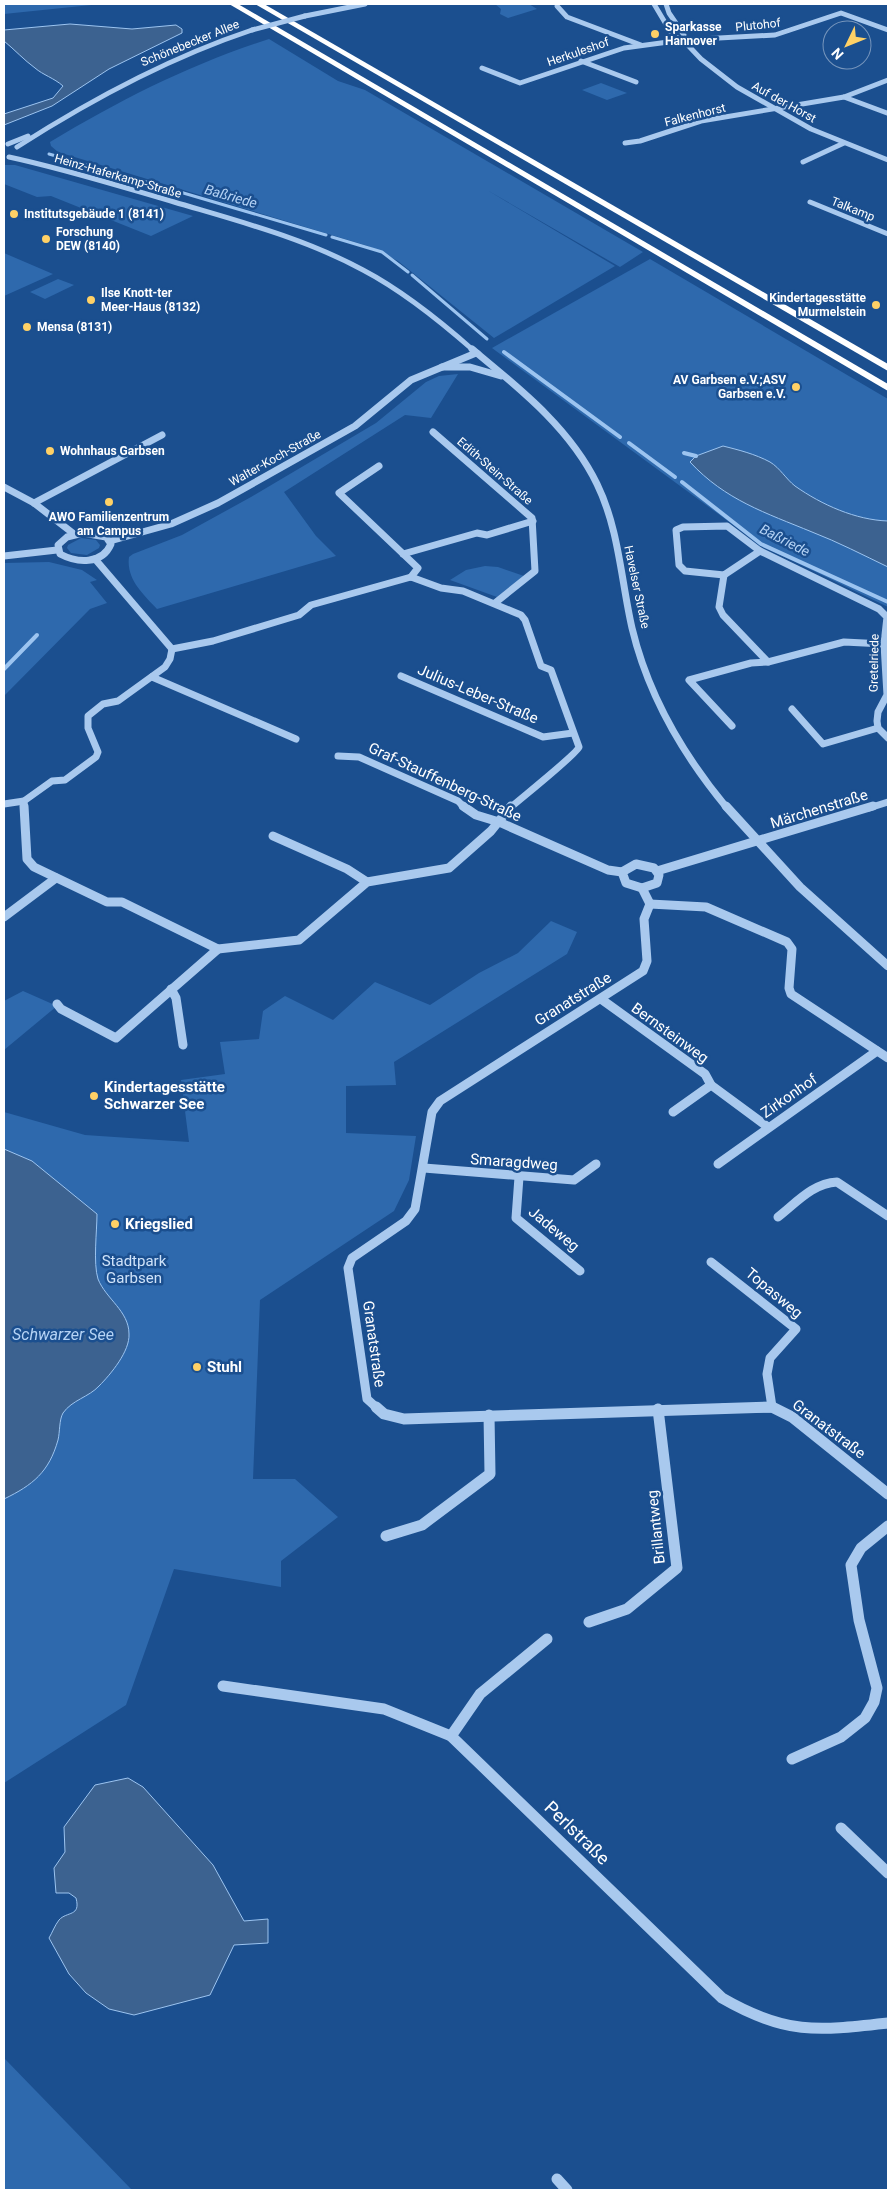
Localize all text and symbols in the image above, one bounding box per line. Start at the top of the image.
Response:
street label: Plutohof [735,16,782,34]
street label: Schönebecker Allee [139,17,241,69]
place label: Sparkasse Hannover [665,20,722,48]
north arrow [822,20,872,70]
marker: Sparkasse Hannover [649,28,661,40]
street label: Herkuleshof [545,35,612,69]
text: N [828,45,847,63]
street label: Auf der Horst [749,79,819,125]
street label: Falkenhorst [663,101,727,129]
street label: Heinz-Haferkamp-Straße [53,151,183,201]
water label: Baßriede [203,181,259,211]
street label: Talkamp [829,194,877,224]
place label: Institutsgebäude 1 (8141) [24,207,164,221]
marker: Institutsgebäude 1 (8141) [8,208,20,220]
place label: Forschung DEW (8140) [56,225,120,253]
marker: Forschung DEW (8140) [40,233,52,245]
place label: Ilse Knott-ter Meer-Haus (8132) [101,286,200,314]
place label: Kindertagesstätte Murmelstein [769,291,867,319]
marker: Ilse Knott-ter Meer-Haus (8132) [85,294,97,306]
marker: Kindertagesstätte Murmelstein [870,299,882,311]
place label: Mensa (8131) [37,320,112,334]
marker: Mensa (8131) [21,321,33,333]
place label: AV Garbsen e.V.;ASV Garbsen e.V. [673,373,786,401]
marker: AV Garbsen e.V.;ASV Garbsen e.V. [790,381,802,393]
street label: Walter-Koch-Straße [227,427,323,489]
street label: Edith-Stein-Straße [454,434,536,508]
place label: Wohnhaus Garbsen [60,444,165,458]
marker: Wohnhaus Garbsen [44,445,56,457]
marker: AWO Familienzentrum am Campus [103,496,115,508]
place label: AWO Familienzentrum am Campus [49,510,169,538]
water label: Baßriede [757,521,813,559]
street label: Havelser Straße [621,544,653,630]
street label: Gretelriede [866,634,882,692]
street label: Julius-Leber-Straße [415,660,541,728]
street label: Graf-Stauffenberg-Straße [366,739,524,825]
street label: Märchenstraße [768,786,870,832]
street label: Granatstraße [531,968,615,1030]
street label: Bernsteinweg [628,999,712,1067]
street label: Zirkonhof [758,1070,821,1122]
place label: Kindertagesstätte Schwarzer See [104,1078,225,1113]
marker: Kindertagesstätte Schwarzer See [88,1090,100,1102]
street label: Smaragdweg [470,1150,558,1174]
street label: Jadeweg [525,1203,583,1255]
place label: Kriegslied [125,1215,193,1233]
marker: Kriegslied [109,1218,121,1230]
park label: Stadtpark Garbsen [102,1252,167,1287]
street label: Topasweg [742,1264,806,1322]
street label: Granatstraße [359,1300,389,1388]
water label: Schwarzer See [12,1325,114,1344]
place label: Stuhl [207,1358,242,1376]
marker: Stuhl [191,1361,203,1373]
street label: Granatstraße [789,1396,869,1462]
street label: Brillantweg [643,1489,669,1565]
street label: Perlstraße [540,1797,614,1869]

